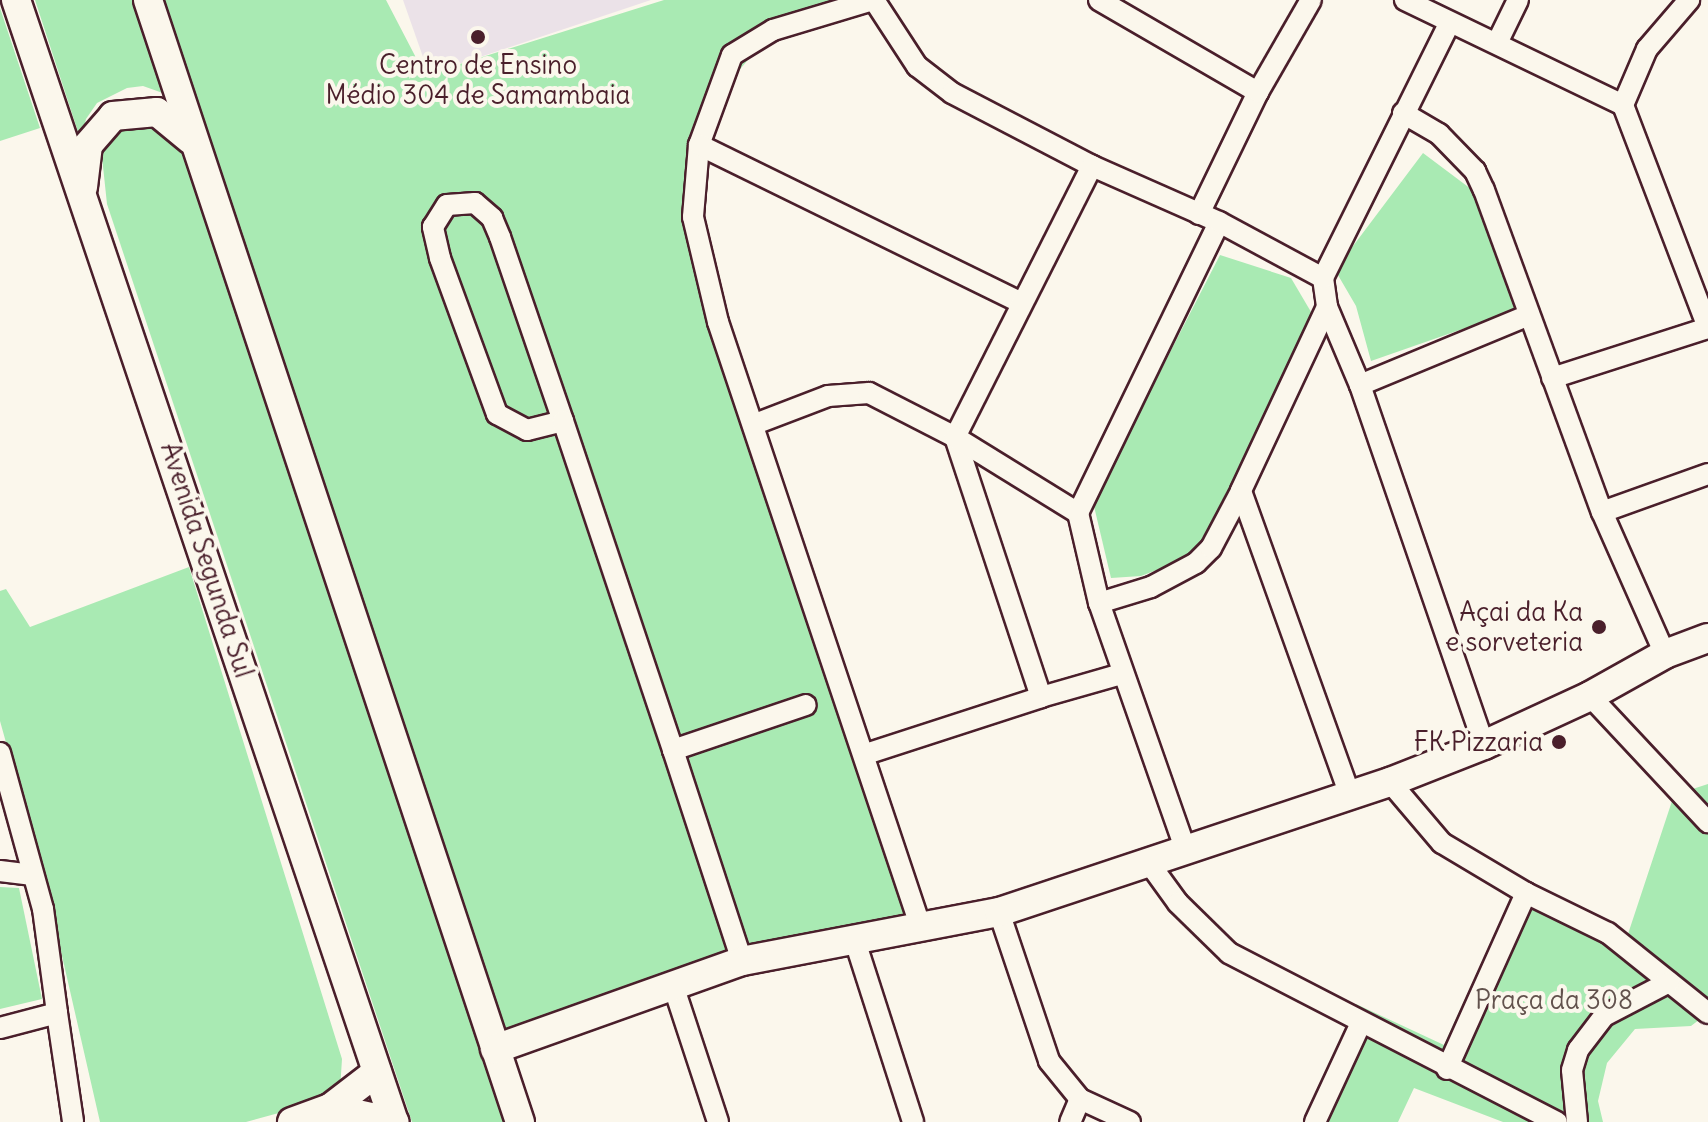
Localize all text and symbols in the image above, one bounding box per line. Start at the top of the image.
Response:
marker: Centro de Ensino Médio 304 de Samambaia [469,28,487,46]
place label: Centro de Ensino Médio 304 de Samambaia [326,49,630,110]
street label: Avenida Segunda Sul [154,439,260,681]
place label: Açai da Ka e sorveteria [1445,596,1583,658]
marker: Açai da Ka e sorveteria [1590,618,1608,636]
place label: FK Pizzaria [1414,726,1543,758]
marker: FK Pizzaria [1550,733,1568,751]
park label: Praça da 308 [1475,984,1633,1016]

